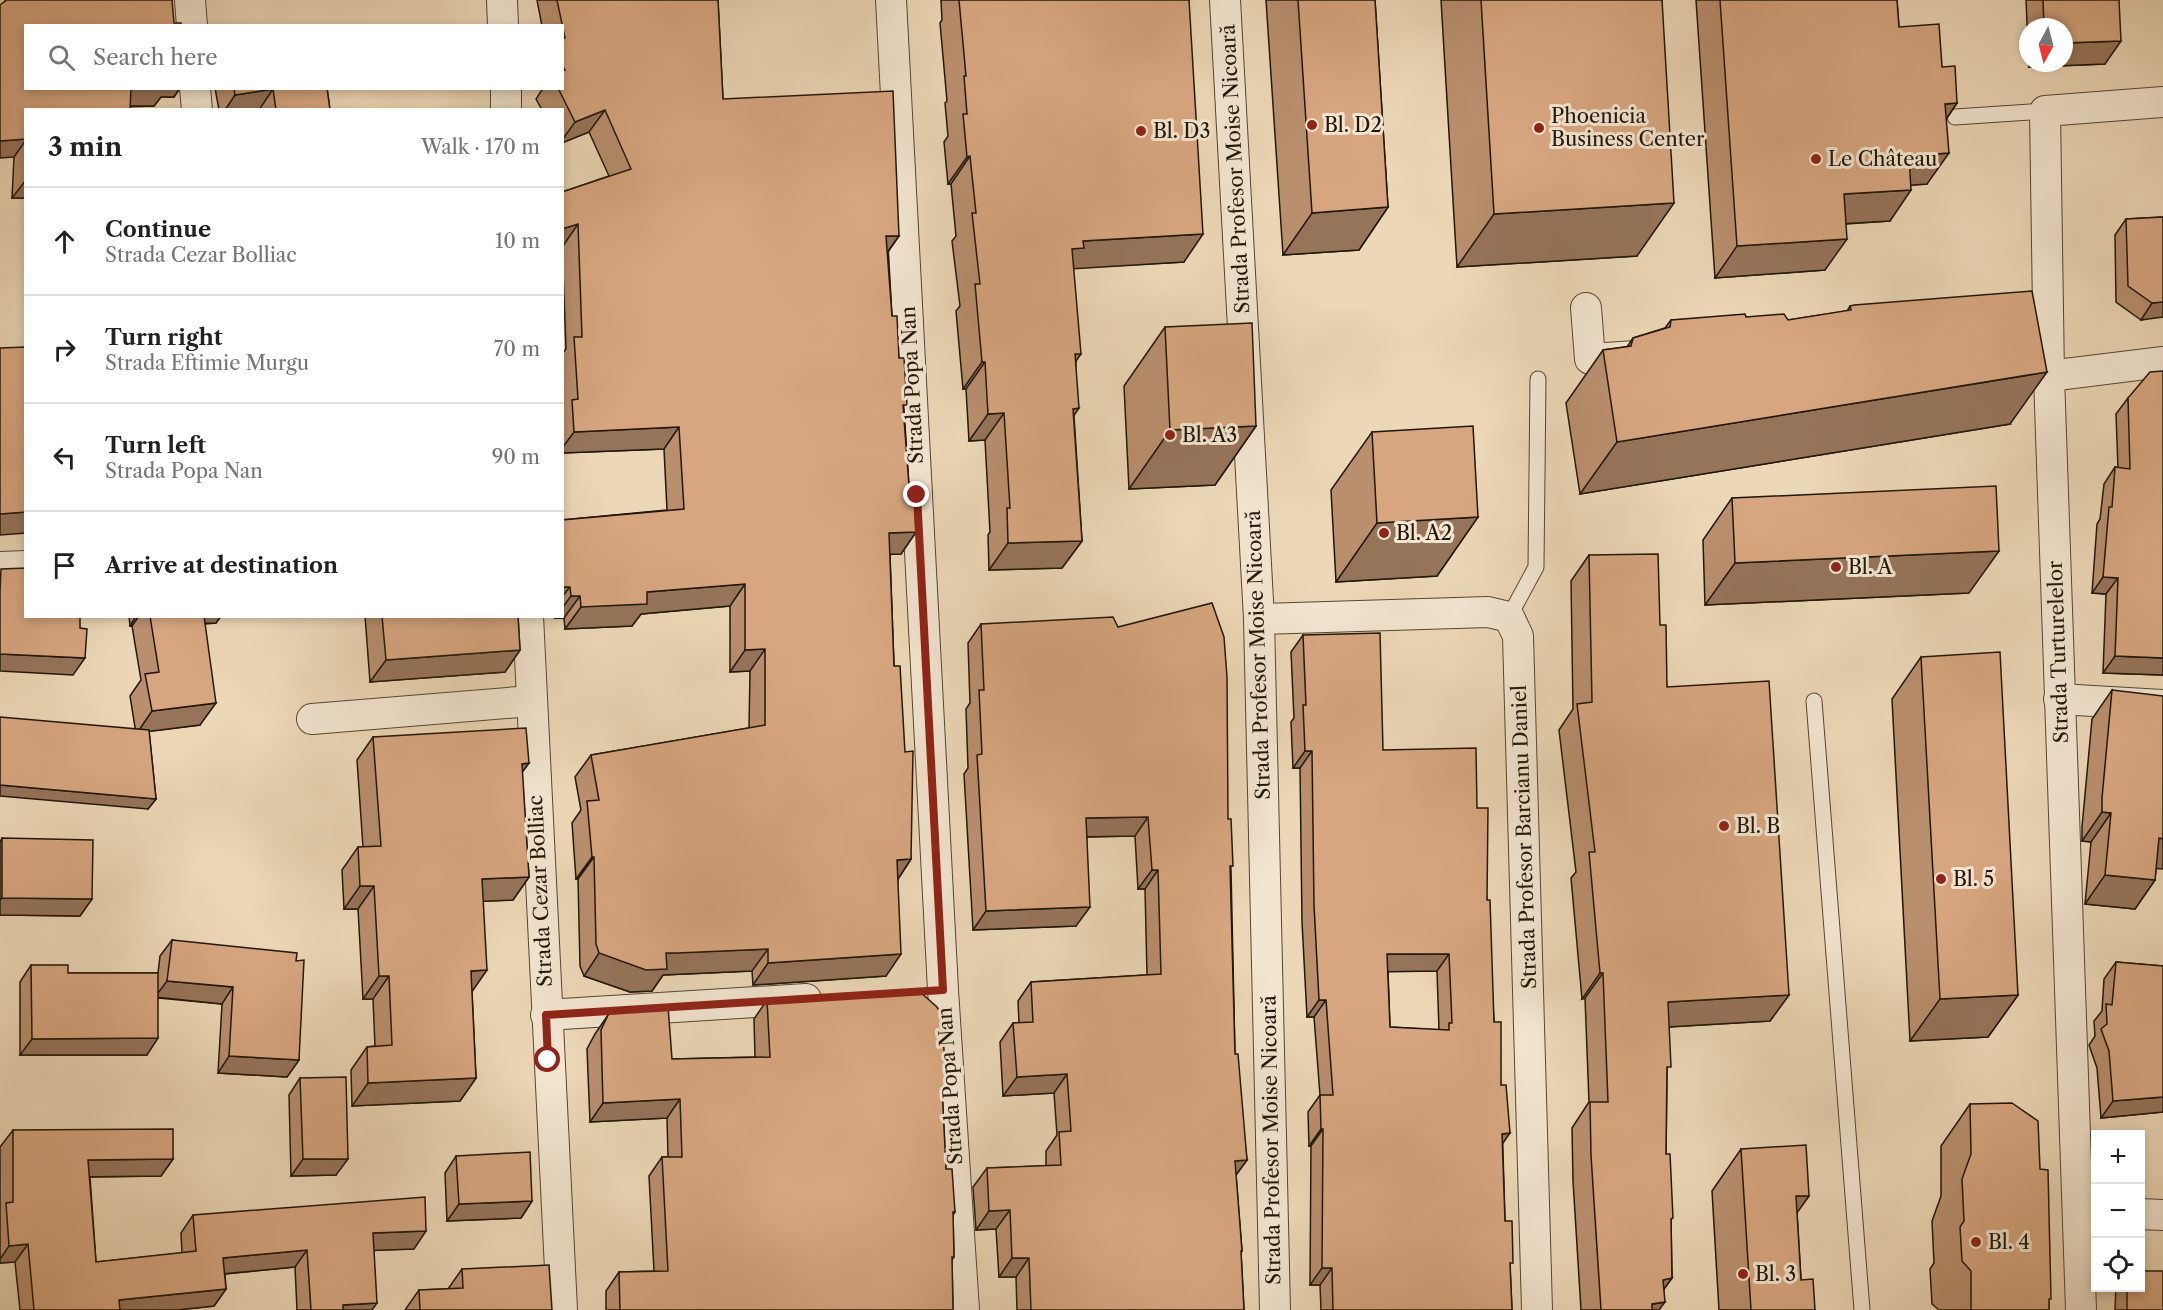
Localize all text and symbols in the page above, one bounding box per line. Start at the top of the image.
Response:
north arrow [2019,18,2073,72]
street label: Strada Profesor Moise Nicoară [1215,23,1255,314]
search box [24,24,564,90]
icon: search [45,41,78,74]
text: Search here [93,44,218,71]
place label: Phoenicia Business Center [1551,104,1705,151]
place label: Bl. D2 [1324,113,1382,137]
marker: Bl. D2 [1305,118,1319,132]
place label: Bl. D3 [1153,119,1211,143]
marker: Phoenicia Business Center [1532,121,1546,135]
marker: Bl. D3 [1134,124,1148,138]
text: 3 min [48,131,122,163]
text: Walk · 170 m [421,135,540,159]
place label: Le Château [1828,147,1937,171]
marker: Le Château [1809,152,1823,166]
text: Continue [105,216,211,243]
icon: ahead [48,225,81,258]
text: 10 m [495,229,540,253]
text: Strada Cezar Bolliac [105,243,297,267]
street label: Strada Popa Nan [896,305,928,464]
text: Turn right [105,324,223,351]
icon: right [48,333,81,366]
text: 70 m [494,337,540,361]
text: Strada Eftimie Murgu [105,351,309,375]
place label: Bl. A3 [1182,423,1237,447]
marker: Bl. A3 [1163,428,1177,442]
text: Turn left [105,432,206,459]
icon: left [48,441,81,474]
text: 90 m [492,445,540,469]
text: Strada Popa Nan [105,459,263,483]
route end [903,481,929,507]
street label: Strada Profesor Moise Nicoară [1241,509,1275,800]
place label: Bl. A2 [1396,521,1452,545]
marker: Bl. A2 [1377,526,1391,540]
icon: arrive [48,549,81,582]
text: Arrive at destination [105,552,338,579]
place label: Bl. A [1848,555,1894,579]
marker: Bl. A [1829,560,1843,574]
street label: Strada Turturelelor [2043,560,2073,744]
street label: Strada Profesor Barcianu Daniel [1507,684,1541,989]
street label: Strada Cezar Bolliac [523,795,557,987]
place label: Bl. B [1736,814,1780,838]
marker: Bl. B [1717,819,1731,833]
place label: Bl. 5 [1953,867,1994,891]
marker: Bl. 5 [1934,872,1948,886]
street label: Strada Profesor Moise Nicoară [1256,995,1286,1285]
street label: Strada Popa Nan [932,1006,967,1166]
route start [534,1046,560,1072]
map controls [2091,1130,2145,1292]
button: + [2091,1130,2145,1184]
button: − [2091,1184,2145,1238]
place label: Bl. 4 [1988,1230,2030,1254]
marker: Bl. 4 [1969,1235,1983,1249]
button: locate [2091,1238,2145,1292]
place label: Bl. 3 [1755,1262,1796,1286]
marker: Bl. 3 [1736,1267,1750,1281]

